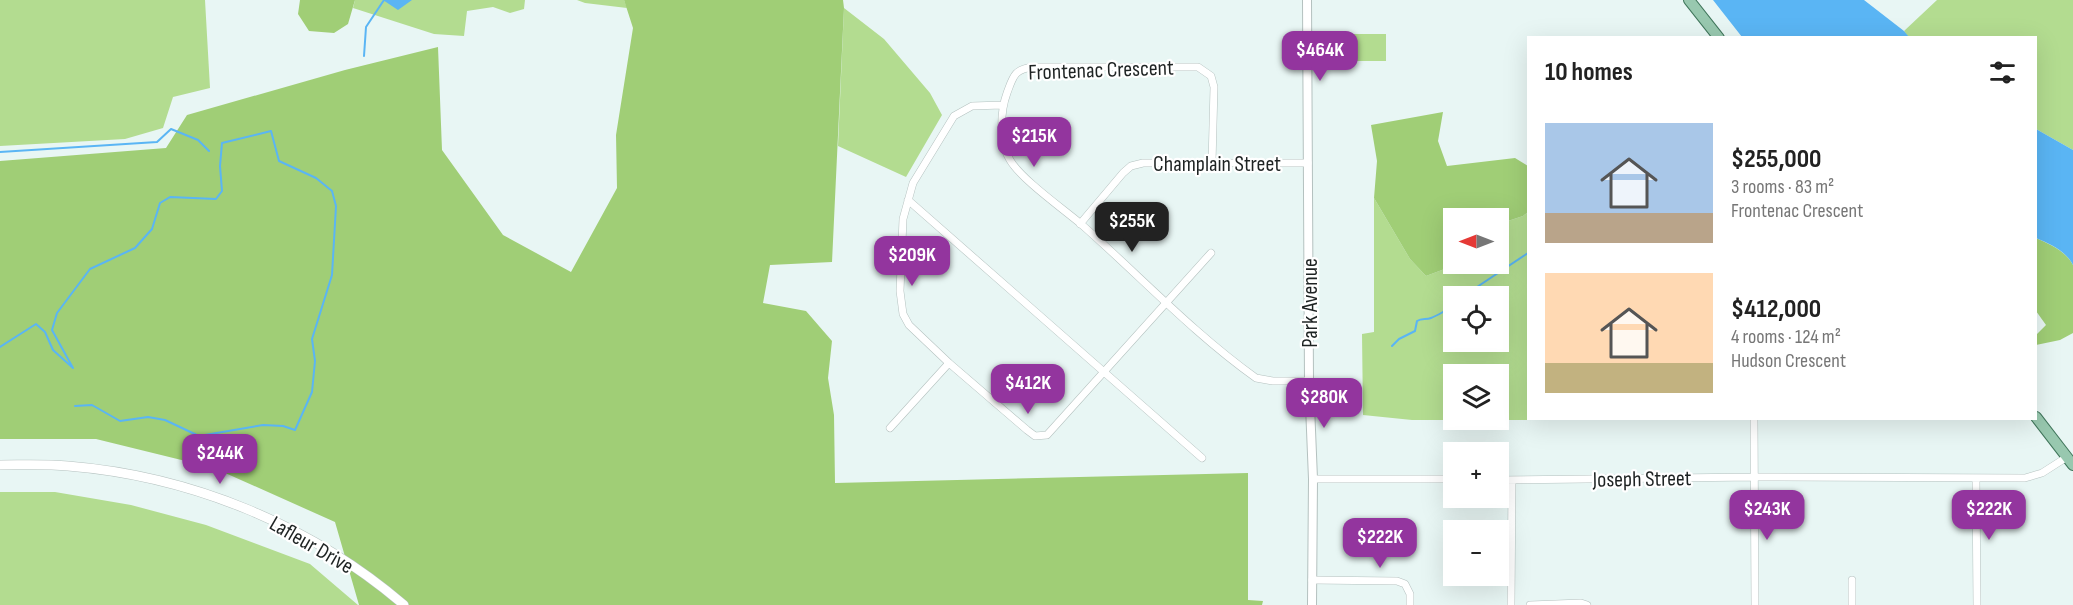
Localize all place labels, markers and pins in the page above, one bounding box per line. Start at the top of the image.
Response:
pin: $464K [1278,31,1362,82]
pin: $215K [992,117,1076,168]
pin: $255K [1090,202,1174,253]
pin: $209K [870,236,954,287]
pin: $412K [986,364,1070,415]
pin: $280K [1282,378,1366,429]
pin: $244K [178,434,262,485]
pin: $243K [1725,490,1809,541]
pin: $222K [1947,490,2031,541]
pin: $222K [1338,518,1422,569]

